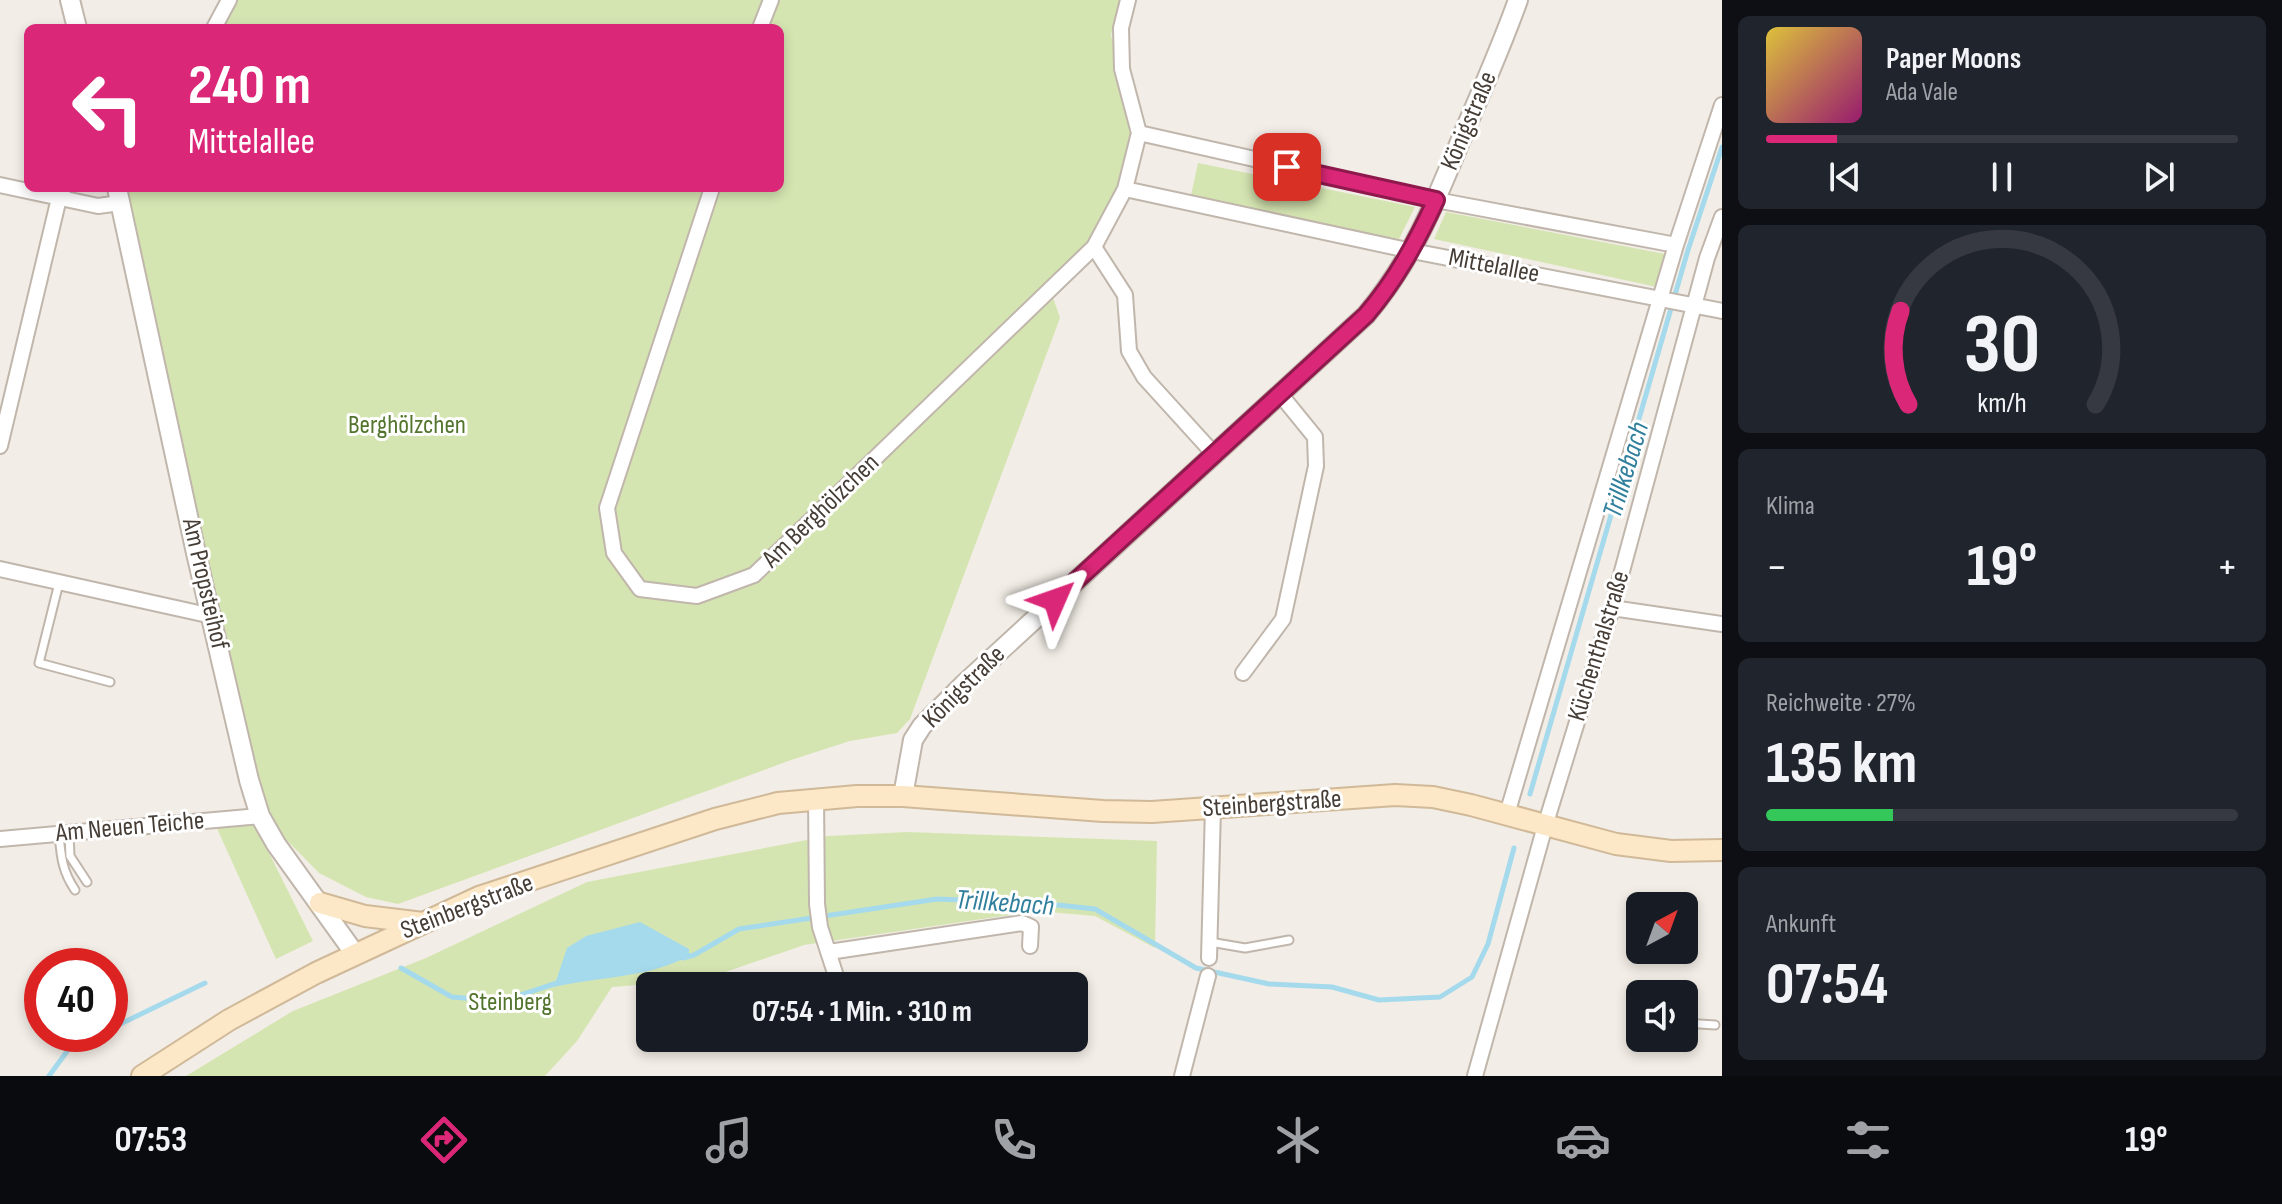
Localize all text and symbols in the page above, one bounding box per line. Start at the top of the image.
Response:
text: Paper Moons [1886,41,2021,77]
text: 240 m [188,53,311,120]
icon: left [56,56,160,160]
street label: Königstraße [1434,67,1504,175]
text: Ada Vale [1886,77,1958,108]
text: Mittelallee [188,121,315,164]
pin [1253,133,1321,201]
icon: arrive [1265,145,1309,189]
icon: previous [1823,155,1867,199]
icon: pause [1980,155,2024,199]
icon: next [2137,155,2181,199]
street label: Mittelallee [1446,242,1542,290]
text: 30 [1964,296,2040,396]
text: km/h [1977,386,2027,421]
park label: Berghölzchen [348,410,466,441]
water label: Trillkebach [1596,418,1656,522]
street label: Am Berghölzchen [755,448,886,575]
text: Klima [1766,491,1815,522]
street label: Am Propsteihof [175,514,235,653]
text: 19° [1967,531,2037,603]
text: − [1766,541,1788,594]
text: + [2216,541,2238,594]
position arrow [1013,558,1097,642]
street label: Küchenthalstraße [1561,567,1637,725]
street label: Königstraße [916,639,1012,735]
text: Reichweite · 27% [1766,688,1916,719]
text: 135 km [1766,728,1917,800]
street label: Steinbergstraße [1201,784,1343,824]
street label: Am Neuen Teiche [54,805,205,849]
street label: Steinbergstraße [396,868,538,946]
water label: Trillkebach [955,883,1056,923]
north arrow [1626,892,1698,964]
map controls [1626,892,1698,1052]
text: Ankunft [1766,909,1836,940]
speed limit sign: 40 [24,948,128,1052]
text: 07:54 [1766,949,1888,1021]
button: sound [1626,980,1698,1052]
park label: Steinberg [468,987,552,1018]
text: 07:54 · 1 Min. · 310 m [752,994,972,1030]
icon: directions [416,1112,472,1168]
icon: music [701,1112,757,1168]
icon: phone [986,1112,1042,1168]
icon: climate [1270,1112,1326,1168]
icon: car [1555,1112,1611,1168]
icon: filters [1840,1112,1896,1168]
text: 07:53 [114,1119,187,1162]
text: 19° [2125,1119,2168,1162]

